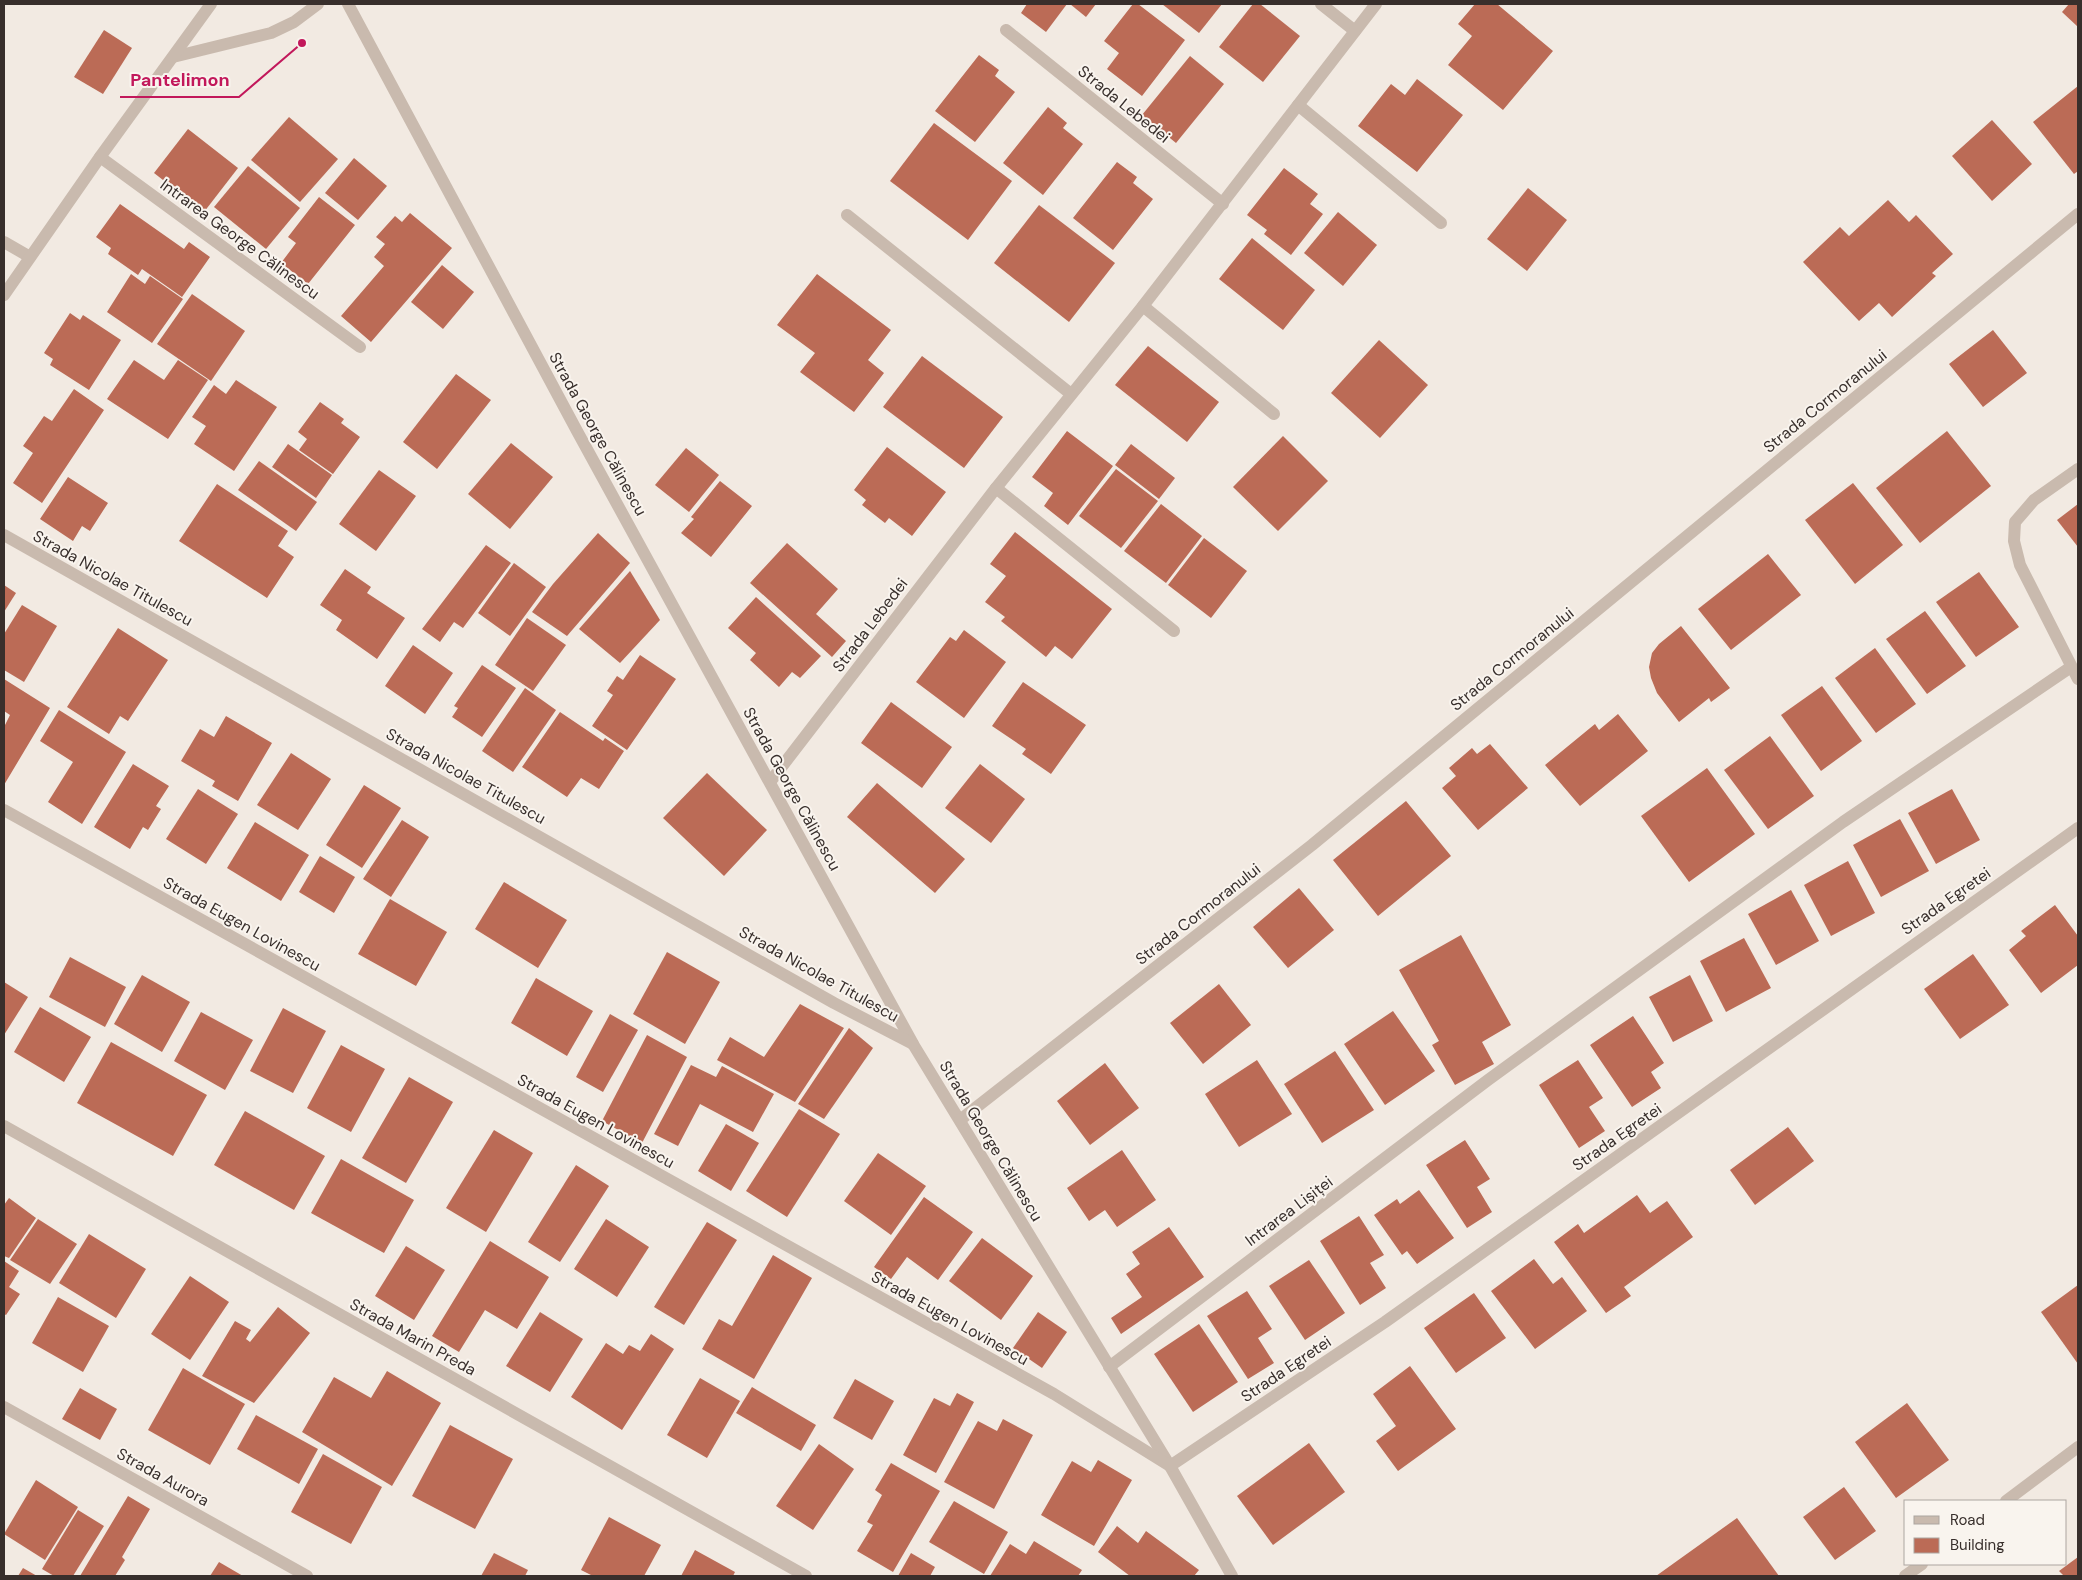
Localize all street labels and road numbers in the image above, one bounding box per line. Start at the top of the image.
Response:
street label: Strada Lebedei [1074,60,1174,148]
street label: Intrarea George Călinescu [156,174,324,304]
street label: Strada Cormoranului [1759,345,1891,457]
street label: Strada George Călinescu [544,349,652,519]
street label: Strada Nicolae Titulescu [29,525,197,631]
street label: Strada Lebedei [828,574,912,676]
street label: Strada Cormoranului [1446,603,1578,715]
street label: Strada George Călinescu [738,704,846,874]
street label: Strada Nicolae Titulescu [382,723,550,829]
street label: Strada Cormoranului [1131,859,1265,969]
street label: Strada Egretei [1897,862,1995,940]
street label: Strada Eugen Lovinescu [160,872,324,976]
street label: Strada Nicolae Titulescu [735,921,903,1027]
street label: Strada George Călinescu [935,1057,1047,1225]
street label: Strada Eugen Lovinescu [514,1069,678,1173]
street label: Strada Egretei [1568,1098,1666,1176]
street label: Intrarea Lișiței [1241,1171,1337,1251]
street label: Strada Eugen Lovinescu [868,1266,1032,1370]
street label: Strada Marin Preda [346,1294,480,1380]
street label: Strada Egretei [1237,1331,1335,1407]
street label: Strada Aurora [113,1443,213,1511]

